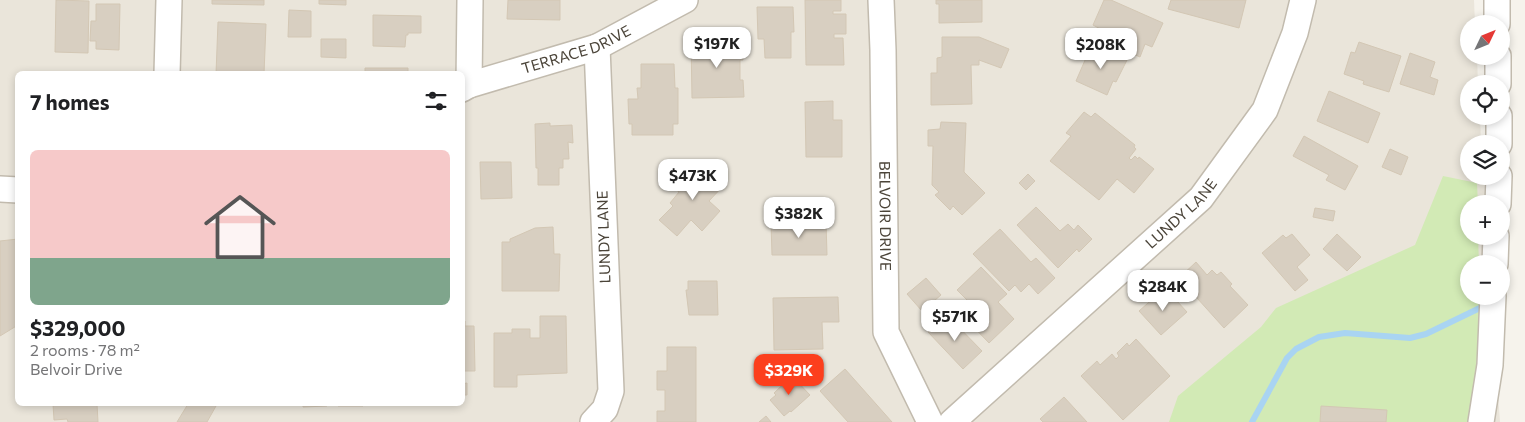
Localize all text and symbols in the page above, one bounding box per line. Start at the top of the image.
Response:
north arrow [1460,15,1510,65]
map controls [1460,15,1510,305]
street label: TERRACE DRIVE [519,21,633,77]
pin: $197K [682,27,752,69]
pin: $208K [1066,28,1136,70]
text: $197K [694,33,740,52]
text: $208K [1076,34,1126,53]
button: locate [1460,75,1510,125]
icon: filters [422,87,450,115]
text: 7 homes [30,89,109,114]
button: layers [1460,135,1510,185]
pin: $473K [658,158,728,201]
street label: BELVOIR DRIVE [876,161,895,271]
text: $473K [669,165,717,184]
street label: LUNDY LANE [1141,175,1220,252]
icon: home [195,182,285,272]
street label: LUNDY LANE [592,190,614,284]
button: + [1460,195,1510,245]
pin: $382K [764,196,834,239]
text: $382K [775,203,823,222]
button: − [1460,255,1510,305]
pin: $284K [1128,270,1198,312]
text: $284K [1138,276,1188,295]
pin: $571K [920,300,990,342]
text: $571K [932,306,978,325]
text: $329,000 [30,315,125,340]
text: 2 rooms · 78 m² [30,340,140,359]
pin: $329K [754,354,824,396]
text: Belvoir Drive [30,359,123,378]
text: $329K [765,360,813,379]

